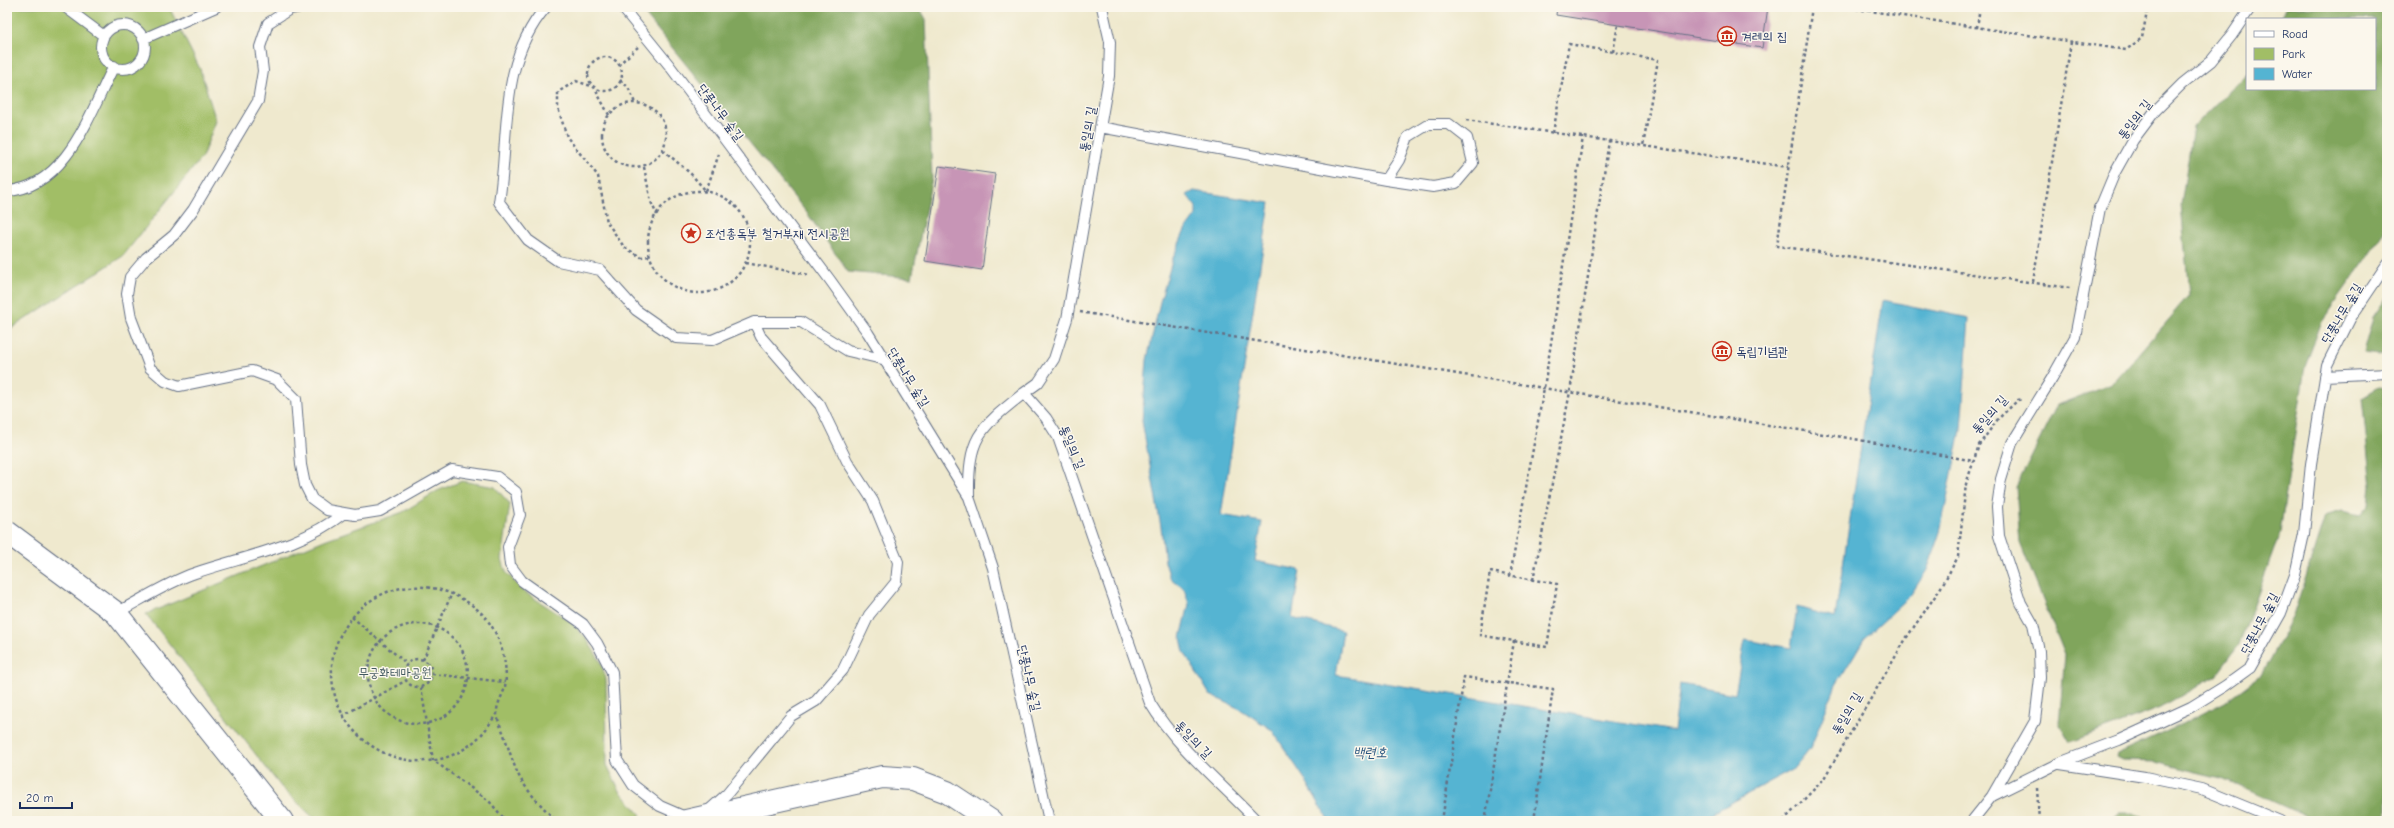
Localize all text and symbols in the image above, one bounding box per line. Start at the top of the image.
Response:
legend [2246,18,2376,90]
museum icon: 겨레의 집 [1716,25,1738,47]
text: Road [2282,27,2308,41]
place label: 겨레의 집 [1741,29,1787,44]
text: Park [2282,47,2305,61]
text: Water [2282,67,2312,81]
street label: 단풍나무 숲길 [694,81,747,144]
street label: 통일의 길 [2115,96,2154,142]
street label: 통일의 길 [1076,105,1099,153]
place icon: 조선총독부 철거부재 전시공원 [680,222,702,244]
place label: 조선총독부 철거부재 전시공원 [705,226,850,241]
street label: 단풍나무 숲길 [2318,280,2365,346]
museum icon: 독립기념관 [1711,340,1733,362]
place label: 독립기념관 [1736,344,1788,359]
street label: 단풍나무 숲길 [884,345,933,410]
street label: 통일의 길 [1969,392,2010,437]
street label: 통일의 길 [1057,423,1088,471]
street label: 단풍나무 숲길 [2238,590,2281,657]
street label: 단풍나무 숲길 [1015,644,1044,712]
park label: 무궁화테마공원 [358,665,432,680]
street label: 통일의 길 [1828,690,1864,737]
street label: 통일의 길 [1172,718,1215,761]
water label: 백련호 [1353,744,1387,761]
scale bar [20,784,72,810]
text: 20 m [26,791,54,805]

